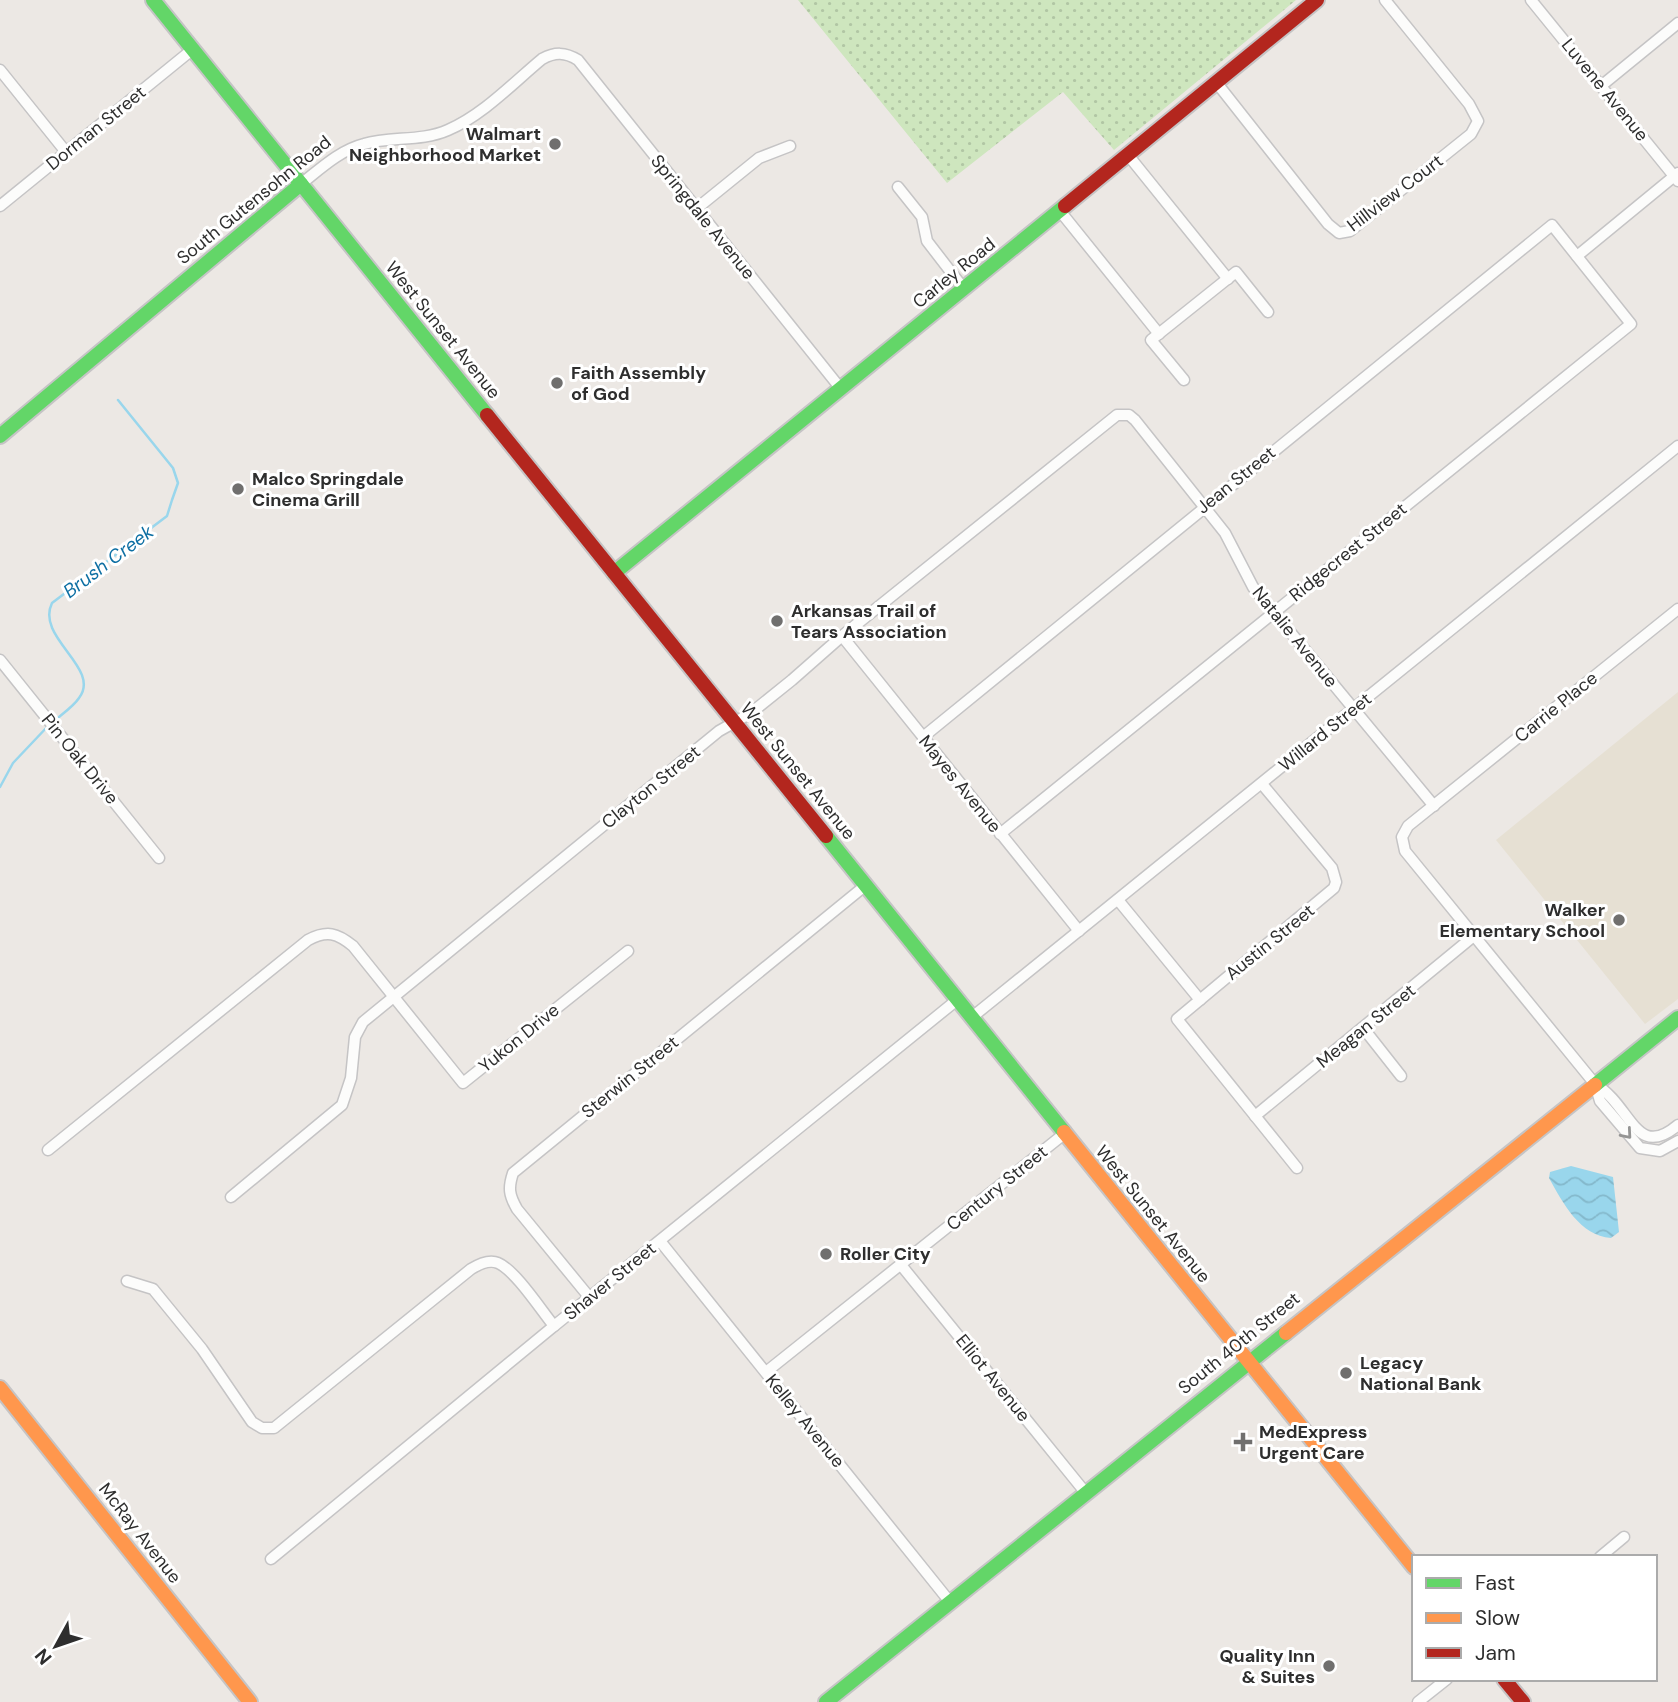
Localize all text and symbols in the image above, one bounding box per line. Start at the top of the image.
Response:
street label: Luvene Avenue [1556,34,1654,146]
street label: Dorman Street [41,80,151,176]
place label: Walmart Neighborhood Market [349,122,541,167]
street label: South Gutensohn Road [172,130,336,270]
marker: Walmart Neighborhood Market [547,136,563,152]
street label: Hillview Court [1342,149,1448,237]
street label: Springdale Avenue [645,150,761,284]
street label: Carley Road [908,232,1000,314]
street label: West Sunset Avenue [380,256,506,404]
place label: Faith Assembly of God [571,361,706,406]
marker: Faith Assembly of God [549,375,565,391]
street label: Jean Street [1191,441,1281,519]
place label: Malco Springdale Cinema Grill [252,467,404,512]
marker: Malco Springdale Cinema Grill [230,481,246,497]
street label: Ridgecrest Street [1284,497,1412,607]
water label: Brush Creek [58,519,159,604]
street label: Natalie Avenue [1247,582,1343,692]
place label: Arkansas Trail of Tears Association [791,599,947,644]
marker: Arkansas Trail of Tears Association [769,613,785,629]
street label: Carrie Place [1510,666,1602,748]
street label: Willard Street [1274,687,1376,777]
street label: West Sunset Avenue [735,697,861,845]
street label: Pin Oak Drive [36,709,124,809]
street label: Mayes Avenue [913,730,1007,838]
street label: Clayton Street [597,740,705,834]
place label: Walker Elementary School [1439,898,1605,943]
street label: Austin Street [1220,899,1320,985]
marker: Walker Elementary School [1611,912,1627,928]
street label: Meagan Street [1311,979,1421,1073]
street label: Yukon Drive [474,998,564,1078]
street label: Sterwin Street [576,1030,684,1124]
one-way arrow [1619,1126,1631,1139]
street label: Century Street [942,1140,1052,1236]
street label: West Sunset Avenue [1090,1140,1216,1288]
street label: Shaver Street [559,1236,661,1326]
place label: Roller City [840,1242,931,1266]
marker: Roller City [818,1246,834,1262]
street label: South 40th Street [1173,1286,1305,1400]
street label: Elliot Avenue [950,1329,1036,1427]
place label: Legacy National Bank [1360,1351,1482,1396]
marker: Legacy National Bank [1338,1365,1354,1381]
street label: Kelley Avenue [760,1369,850,1473]
place label: MedExpress Urgent Care [1259,1420,1367,1465]
marker: MedExpress Urgent Care [1233,1432,1253,1452]
street label: McRay Avenue [93,1478,187,1588]
legend [1412,1555,1657,1681]
text: Fast [1475,1569,1515,1597]
text: Slow [1475,1604,1520,1632]
north arrow [21,1611,91,1681]
text: Jam [1475,1639,1516,1667]
text: N [29,1643,57,1670]
place label: Quality Inn & Suites [1220,1644,1315,1689]
marker: Quality Inn & Suites [1321,1658,1337,1674]

